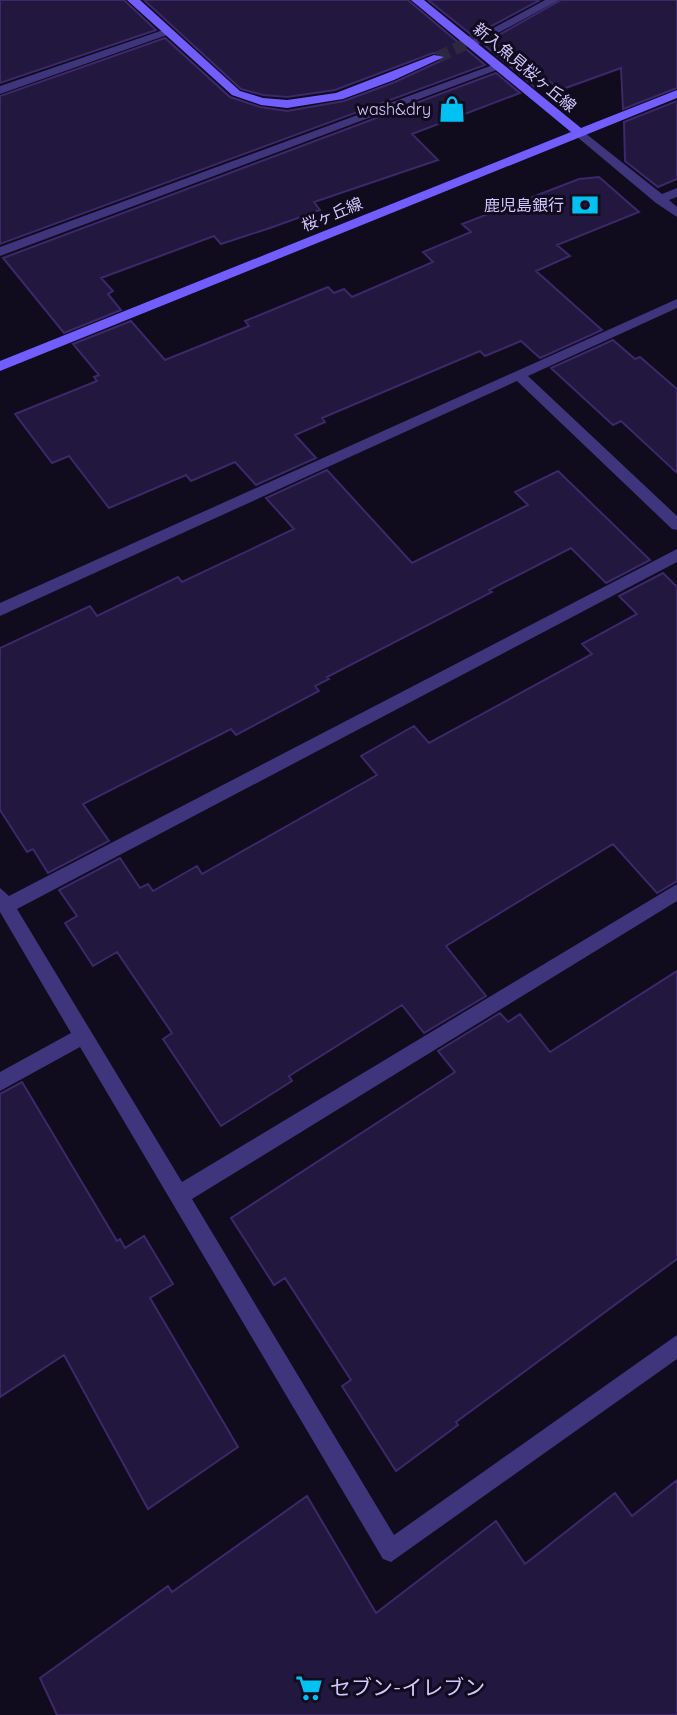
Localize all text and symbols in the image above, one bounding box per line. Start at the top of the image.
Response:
street label: 新入魚見桜ヶ丘線 [470,18,580,116]
shop icon: wash&dry [437,94,467,124]
place label: wash&dry [357,99,431,119]
bank icon: 鹿児島銀行 [570,190,600,220]
street label: 桜ヶ丘線 [299,193,365,235]
place label: 鹿児島銀行 [484,195,564,215]
supermarket icon: セブン-イレブン [294,1673,324,1703]
place label: セブン-イレブン [330,1674,485,1700]

